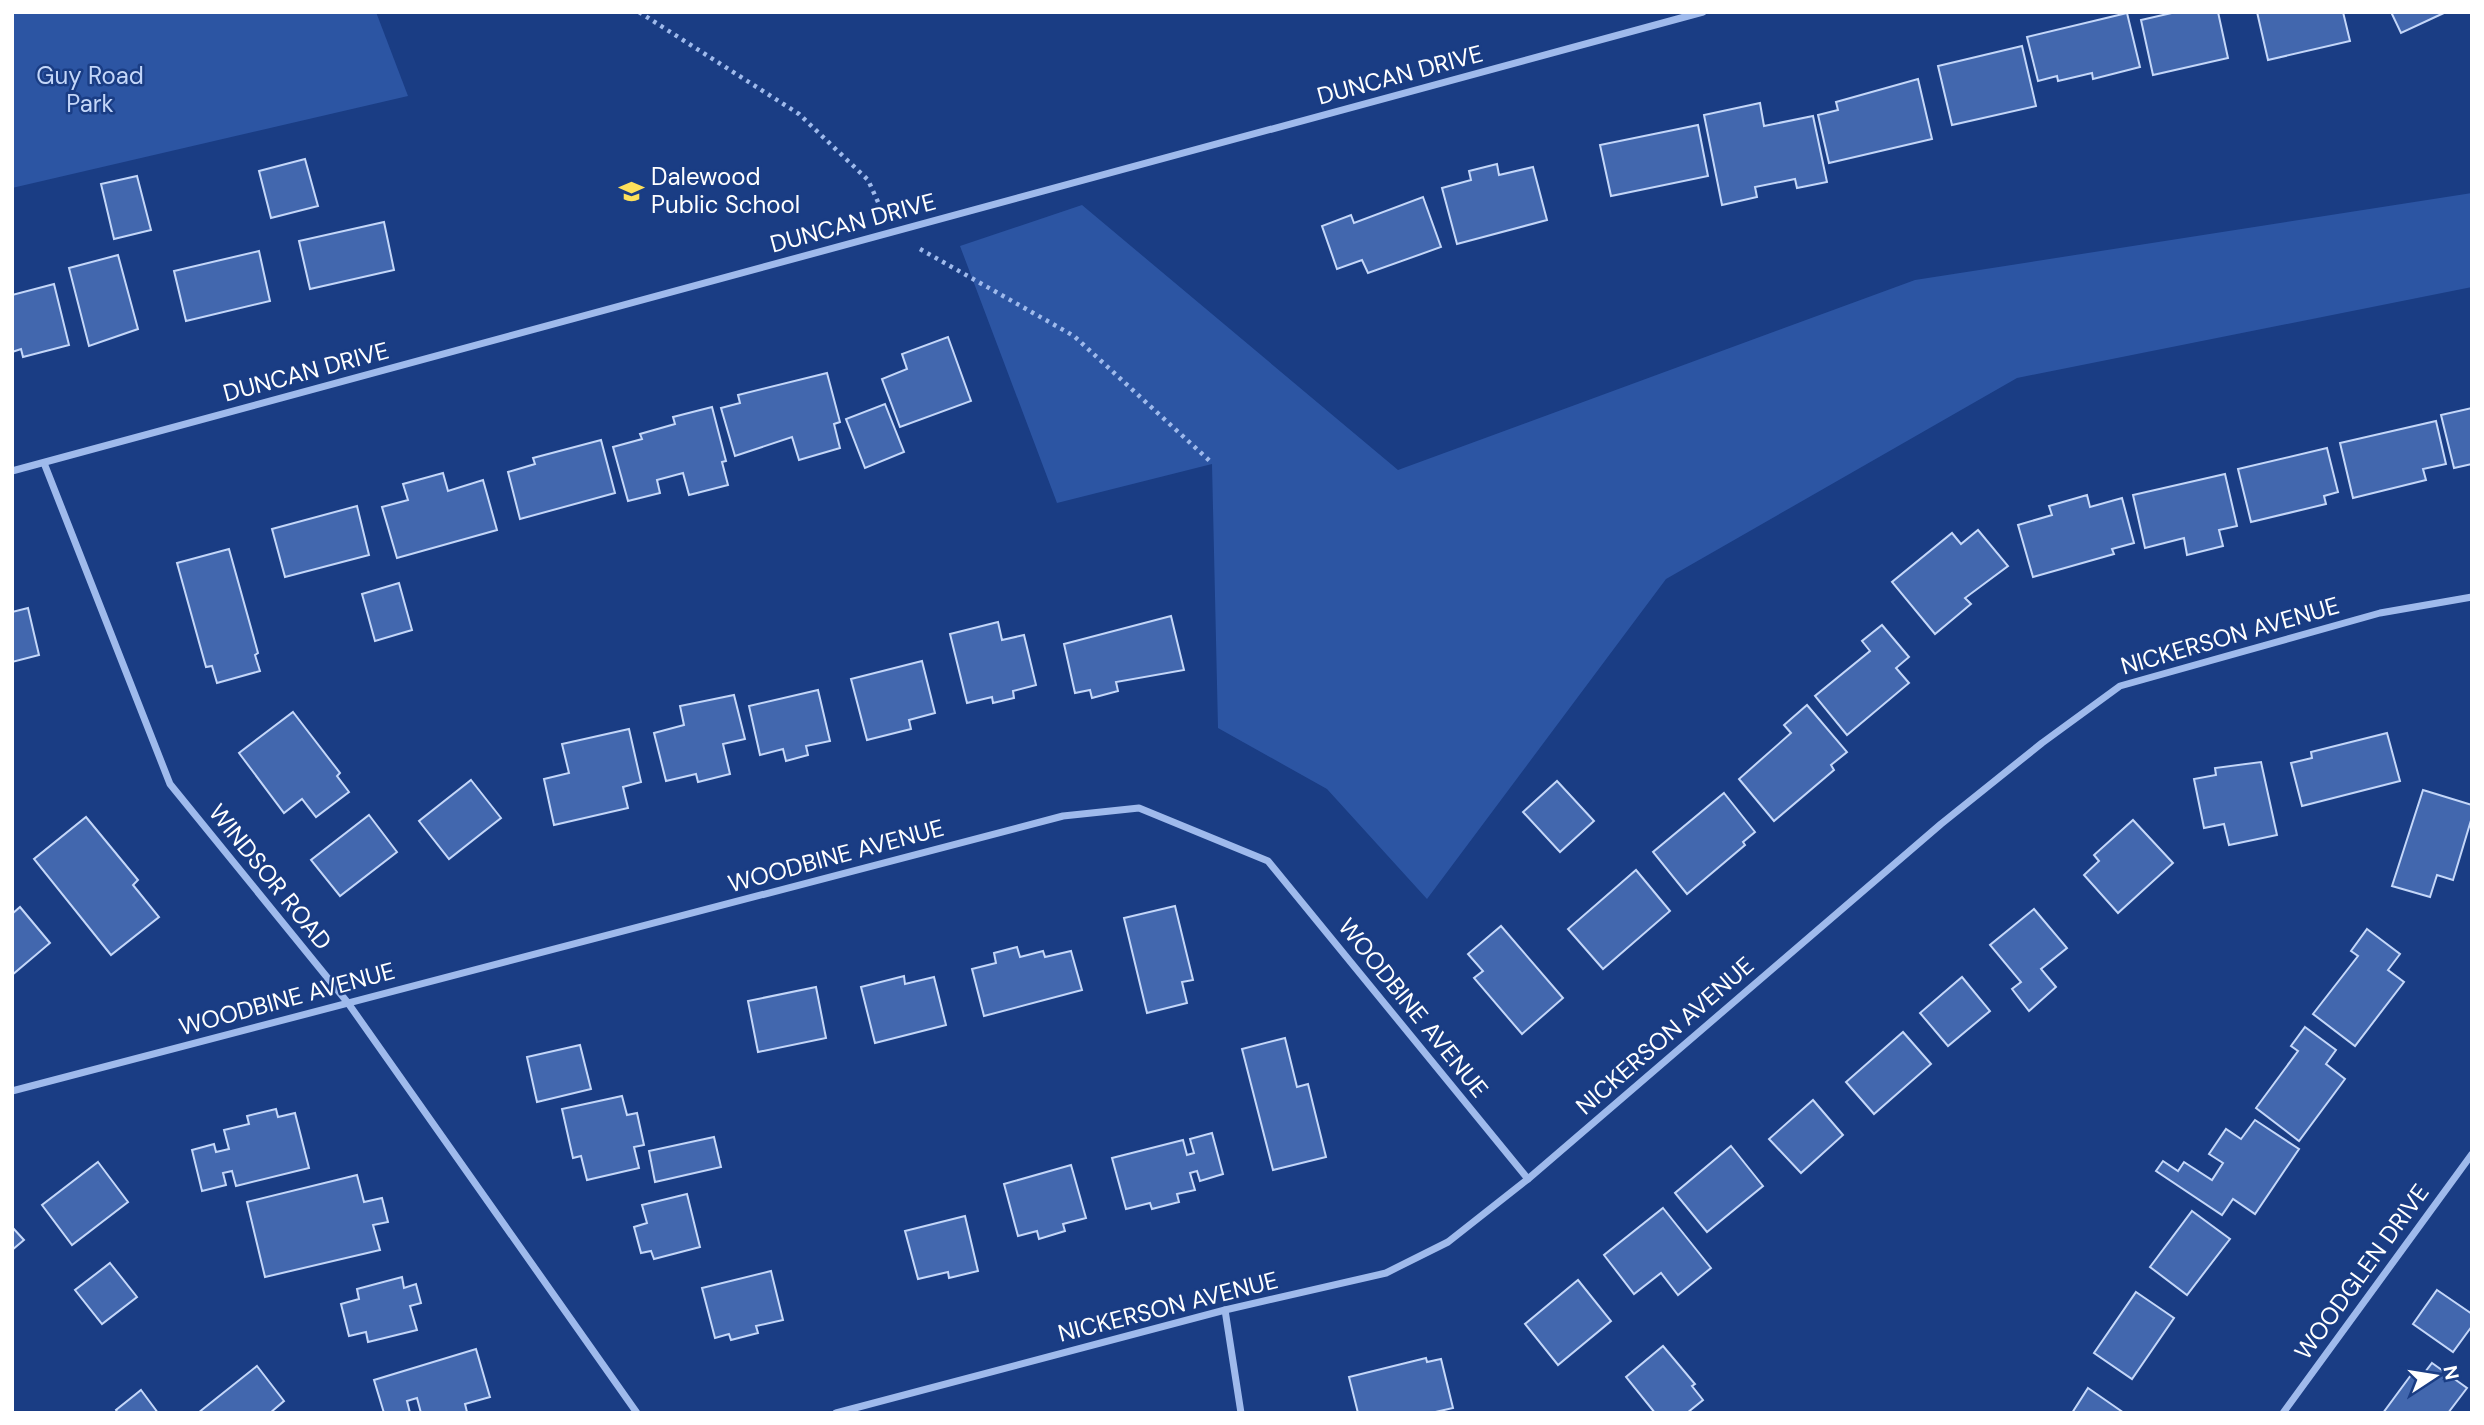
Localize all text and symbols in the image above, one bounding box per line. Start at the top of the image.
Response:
street label: DUNCAN DRIVE [1313,37,1486,112]
park label: Guy Road Park [36,60,144,119]
place label: Dalewood Public School [651,161,800,220]
school or university icon: Dalewood Public School [617,177,645,205]
street label: DUNCAN DRIVE [766,185,939,260]
street label: DUNCAN DRIVE [219,334,392,409]
street label: NICKERSON AVENUE [2117,590,2343,682]
street label: WINDSOR ROAD [202,797,339,956]
street label: WOODBINE AVENUE [725,812,947,899]
street label: WOODBINE AVENUE [1331,912,1495,1104]
street label: NICKERSON AVENUE [1569,950,1760,1121]
street label: WOODBINE AVENUE [176,955,398,1042]
street label: WOODGLEN DRIVE [2287,1178,2436,1366]
street label: NICKERSON AVENUE [1055,1264,1281,1349]
north arrow [2400,1341,2470,1411]
text: N [2437,1363,2465,1382]

